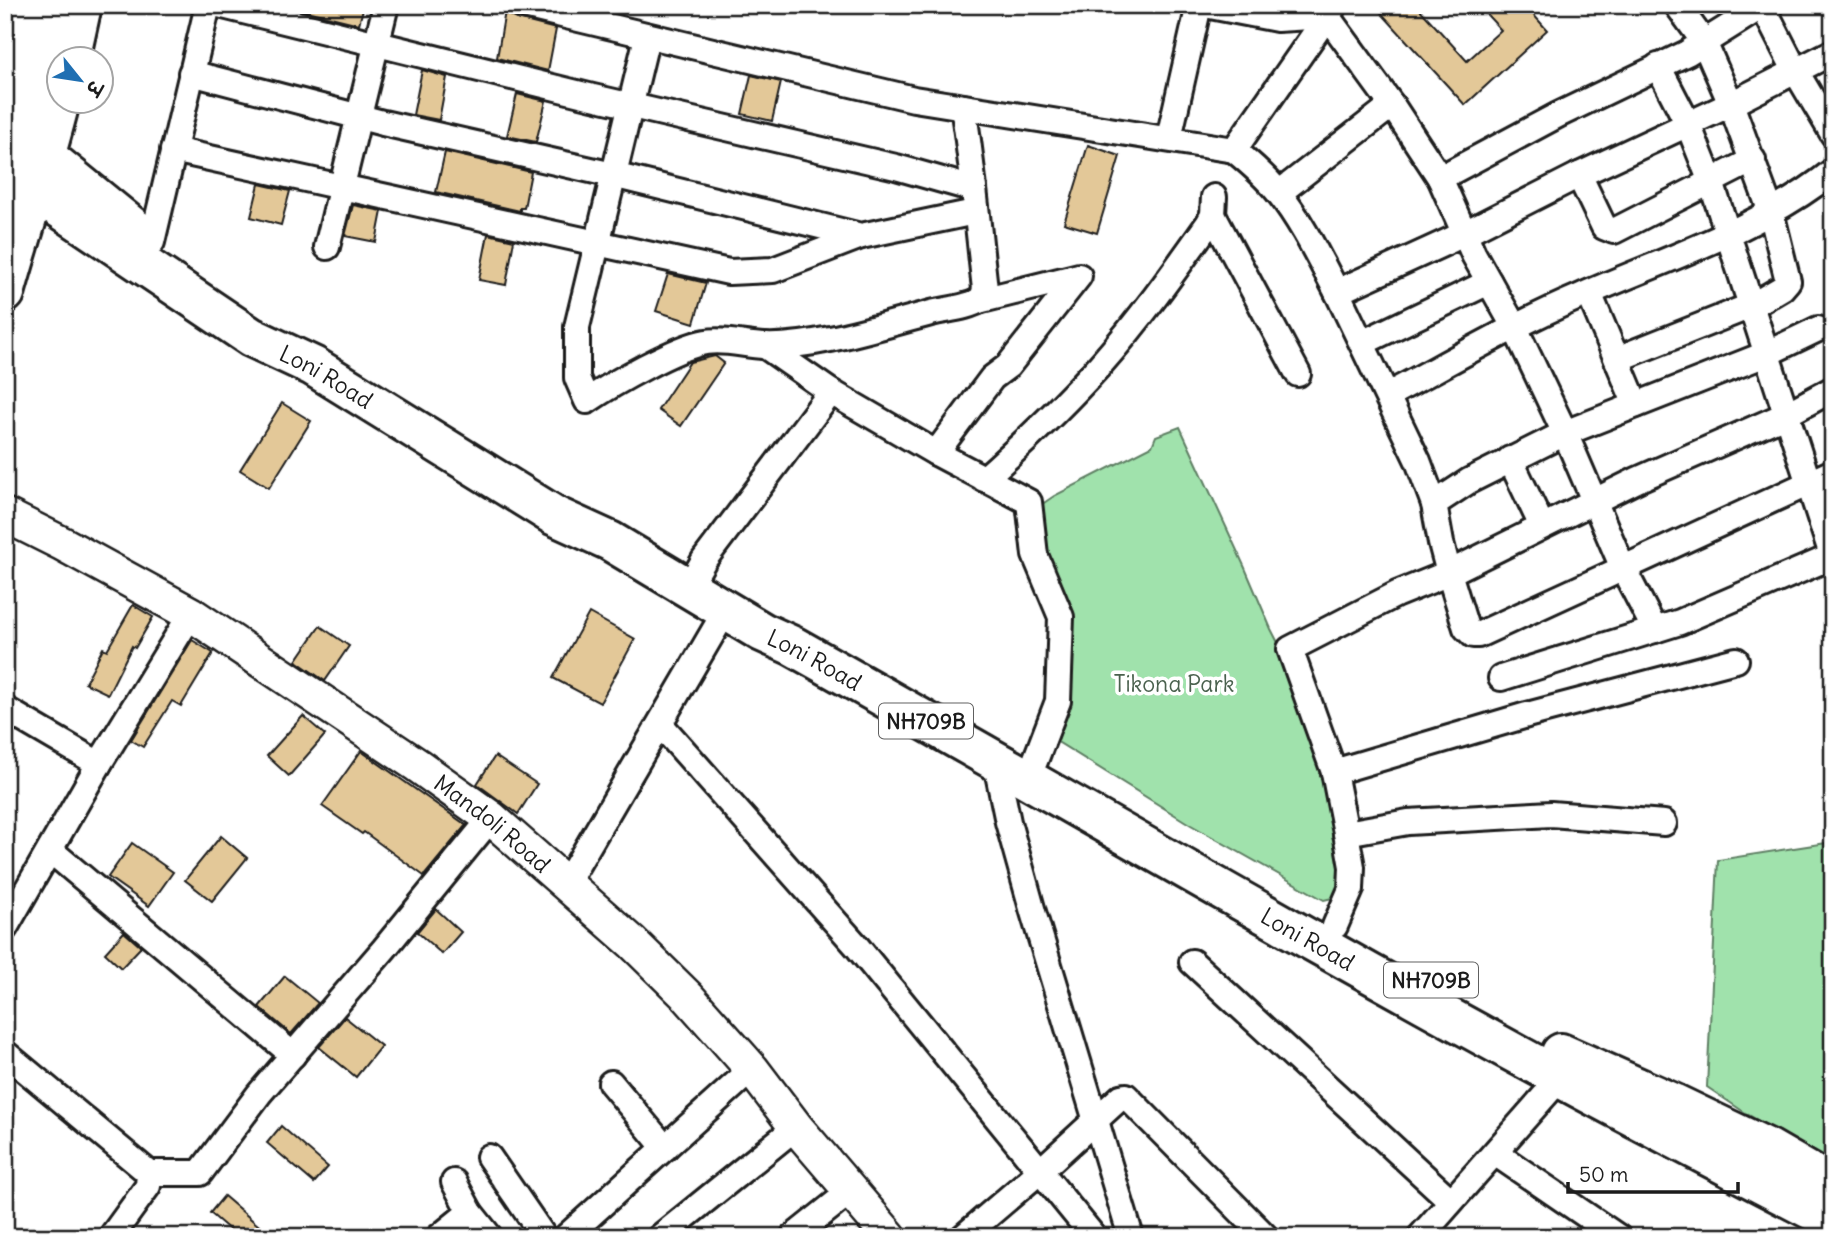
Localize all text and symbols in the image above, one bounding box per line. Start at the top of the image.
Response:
north arrow [46,46,116,116]
text: उ [80,75,109,102]
street label: Loni Road [275,338,379,414]
street label: Loni Road [763,622,867,696]
park label: Tikona Park [1113,669,1235,698]
road number: NH709B [879,704,973,738]
street label: Mandoli Road [429,768,557,878]
street label: Loni Road [1256,901,1360,977]
road number: NH709B [1384,962,1478,998]
scale bar [1568,1151,1738,1195]
text: 50 m [1579,1161,1628,1188]

